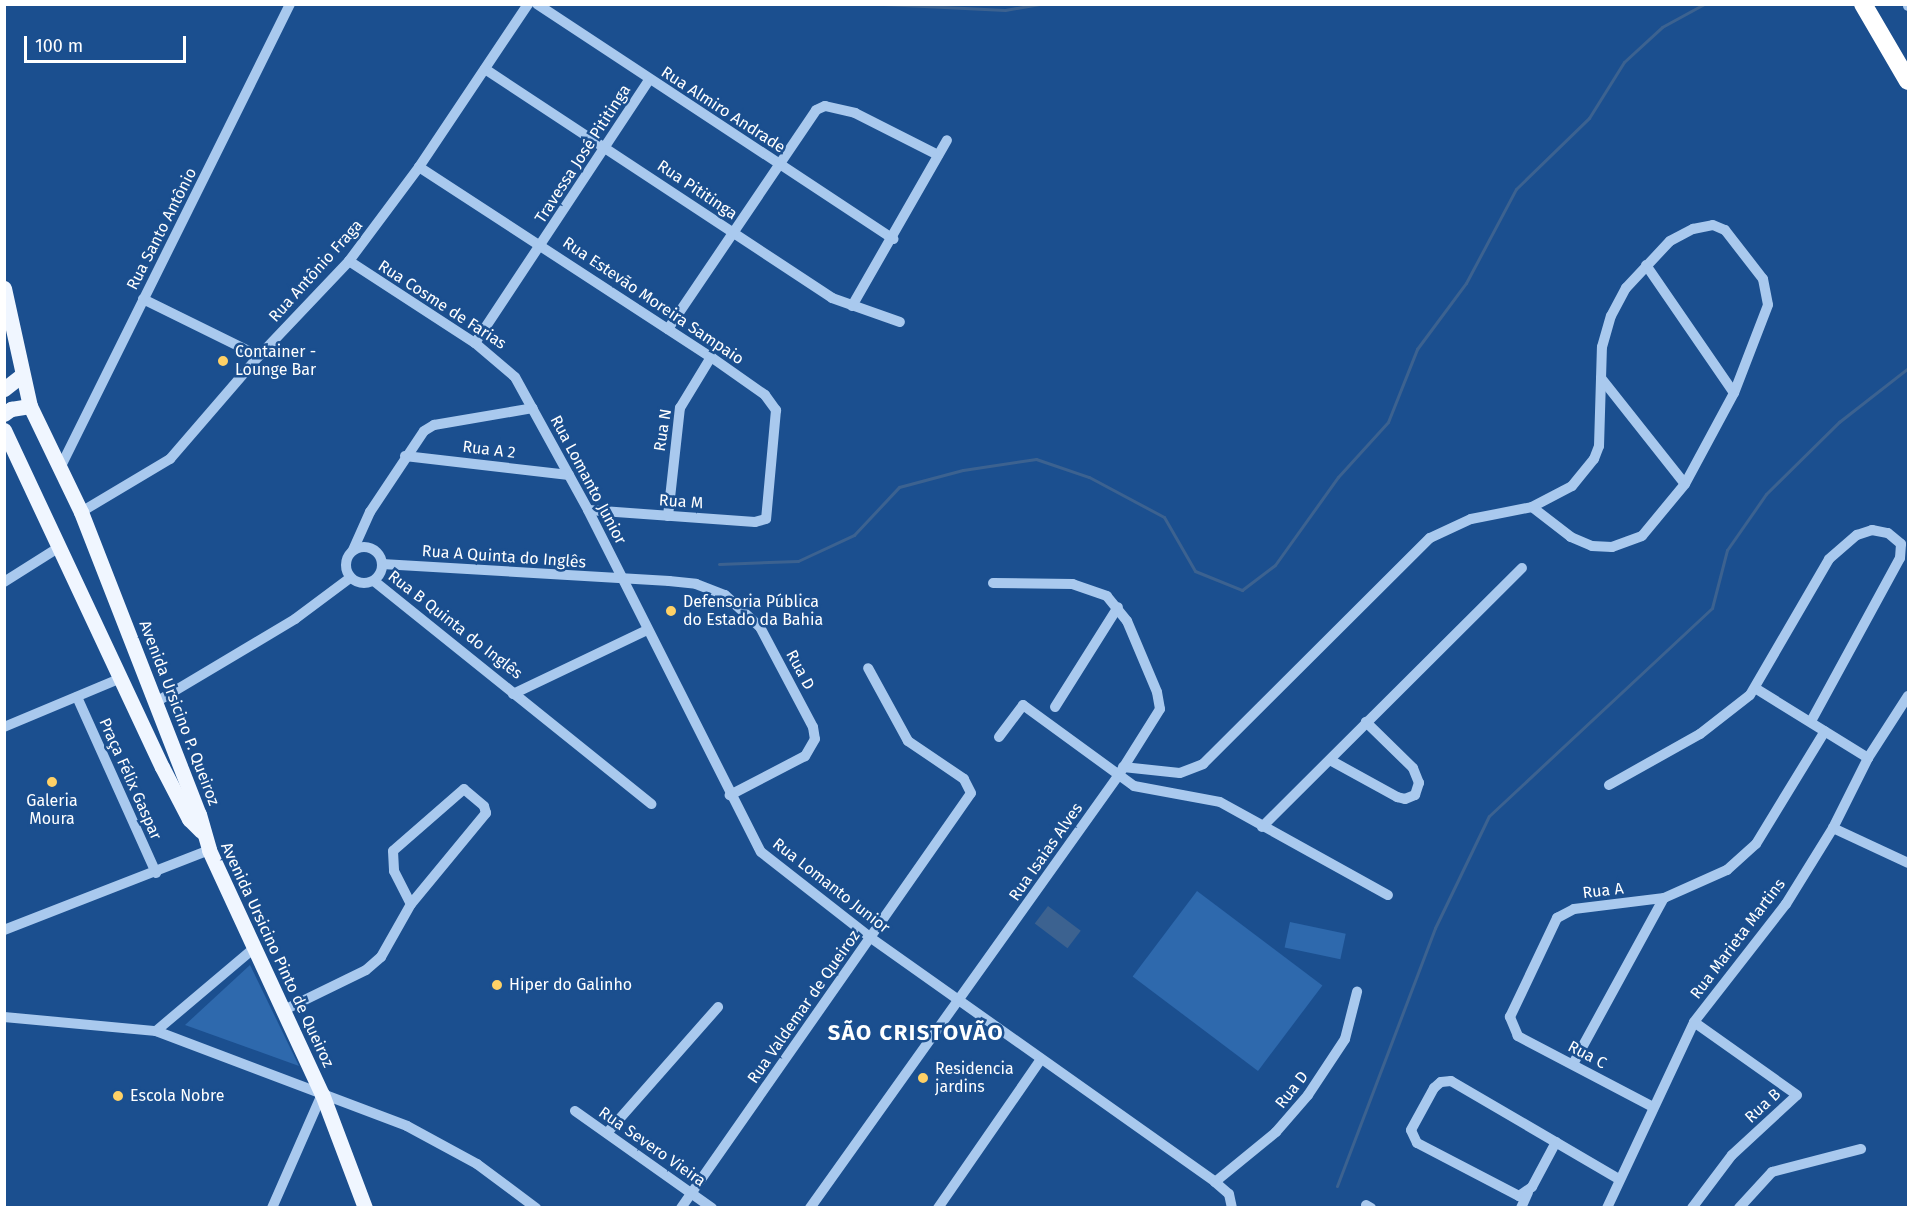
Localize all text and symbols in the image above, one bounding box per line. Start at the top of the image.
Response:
scale bar [27,24,189,62]
text: 100 m [35,35,83,57]
street label: Rua Almiro Andrade [657,63,789,157]
street label: Travessa José Pititinga [531,81,635,227]
street label: Rua Pititinga [653,156,741,224]
street label: Rua Santo Antônio [123,165,201,293]
street label: Rua Antônio Fraga [265,216,367,326]
street label: Rua Estevão Moreira Sampaio [559,233,747,369]
street label: Rua Cosme de Farias [374,256,510,354]
place label: Container - Lounge Bar [235,342,316,380]
marker: Container - Lounge Bar [216,354,230,368]
street label: Rua N [650,407,676,453]
street label: Rua Lomanto Junior [546,412,630,548]
street label: Rua A 2 [461,437,517,463]
street label: Rua M [658,491,704,513]
street label: Rua A Quinta do Inglês [421,542,587,572]
street label: Rua B Quinta do Inglês [384,567,526,683]
place label: Defensoria Pública do Estado da Bahia [683,592,823,630]
marker: Defensoria Pública do Estado da Bahia [664,604,678,618]
street label: Avenida Ursicino P. Queiroz [135,618,223,808]
street label: Rua D [782,647,818,693]
street label: Praça Félix Gaspar [95,715,165,843]
marker: Galeria Moura [45,775,59,789]
place label: Galeria Moura [26,791,78,829]
street label: Rua Isaias Alves [1005,799,1087,905]
street label: Rua Lomanto Junior [769,834,893,938]
street label: Avenida Ursicino Pinto de Queiroz [216,839,338,1071]
street label: Rua Marieta Martins [1687,875,1789,1003]
street label: Rua A [1581,879,1625,903]
street label: Rua Valdemar de Queiroz [744,927,864,1087]
place label: Hiper do Galinho [509,975,632,995]
marker: Hiper do Galinho [490,978,504,992]
district label: SÃO CRISTOVÃO [828,1020,1004,1046]
street label: Rua C [1564,1037,1610,1073]
place label: Residencia jardins [935,1059,1014,1097]
street label: Rua D [1271,1067,1313,1113]
marker: Residencia jardins [916,1071,930,1085]
street label: Rua B [1741,1085,1785,1127]
place label: Escola Nobre [130,1086,224,1106]
marker: Escola Nobre [111,1089,125,1103]
street label: Rua Severo Vieira [595,1103,709,1191]

